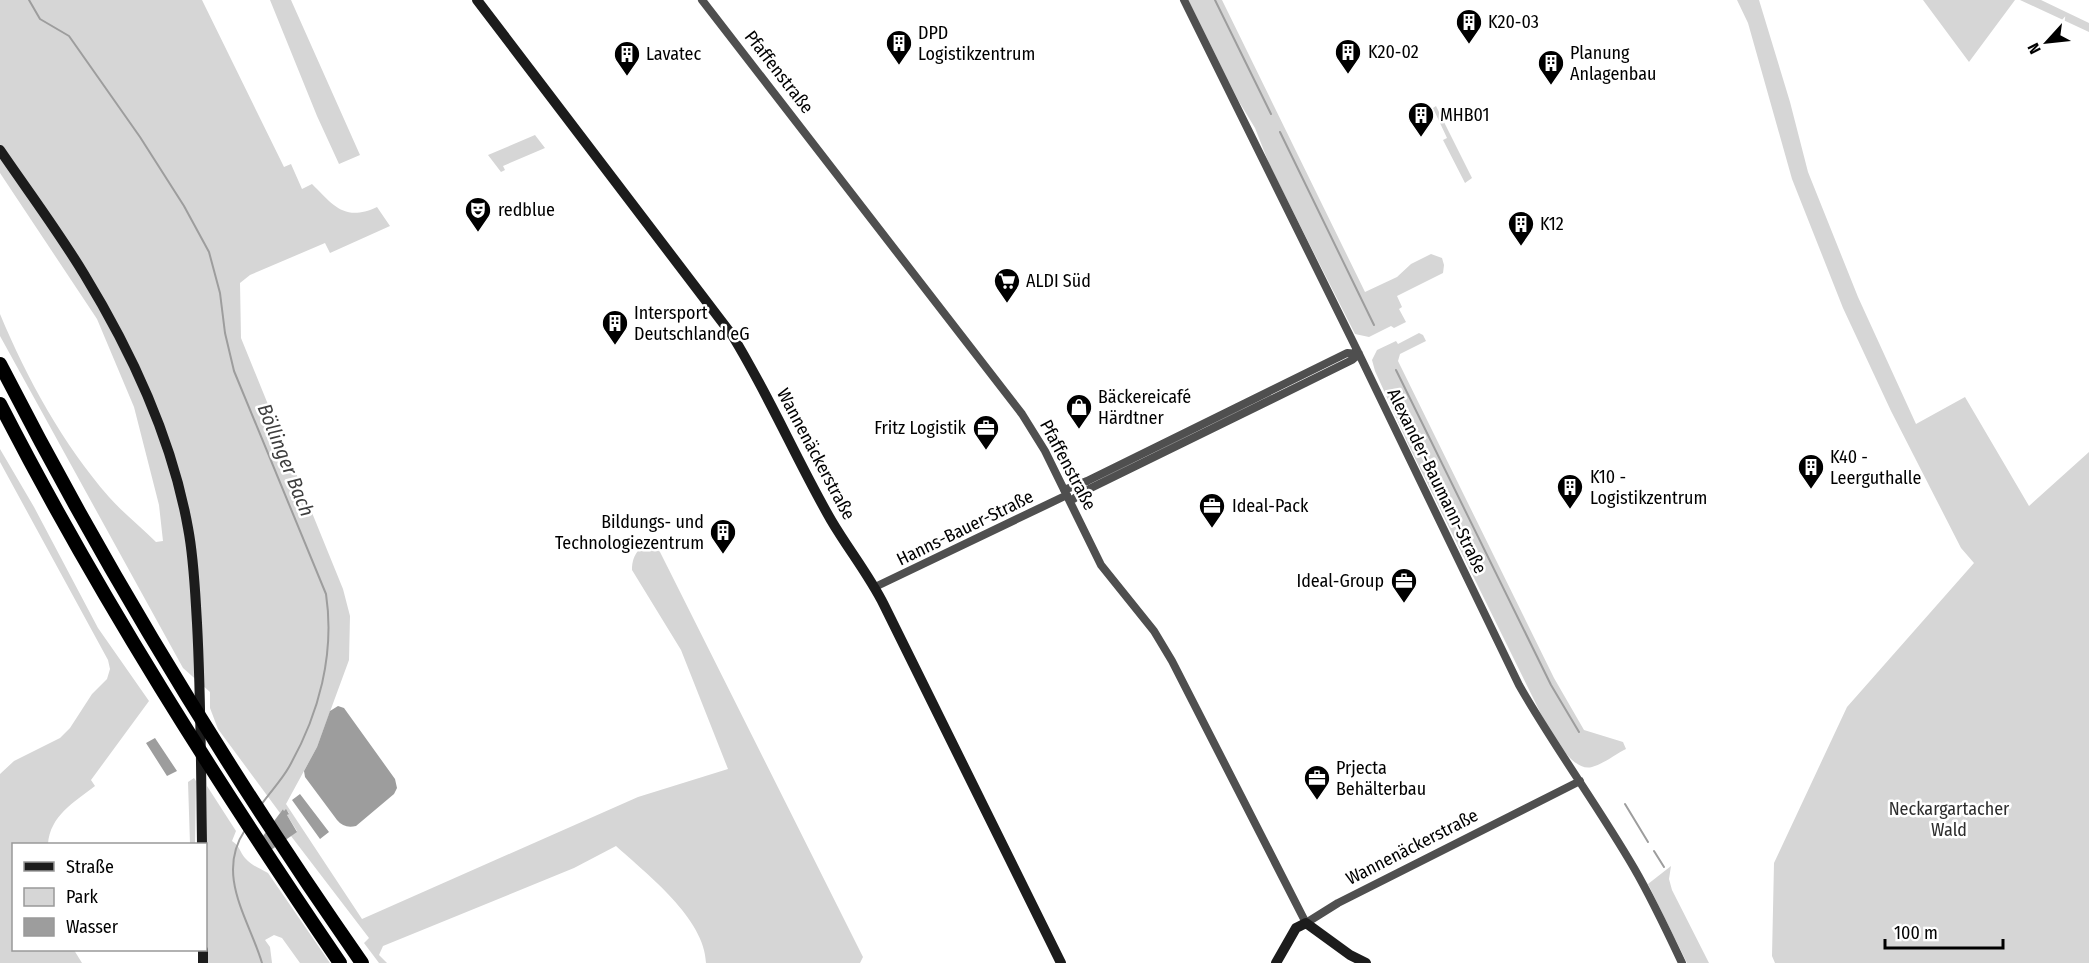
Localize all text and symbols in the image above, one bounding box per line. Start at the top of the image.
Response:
building icon: K20-03 [1454,7,1484,45]
place label: K20-03 [1488,11,1539,33]
north arrow [2017,12,2077,72]
place label: DPD Logistikzentrum [918,22,1035,65]
street label: Pfaffenstraße [740,26,818,118]
building icon: DPD Logistikzentrum [884,28,914,66]
building icon: K20-02 [1333,37,1363,75]
building icon: Lavatec [612,39,642,77]
text: N [2023,40,2045,57]
place label: K20-02 [1368,41,1419,63]
place label: Planung Anlagenbau [1570,42,1656,85]
place label: Lavatec [646,43,701,65]
building icon: Planung Anlagenbau [1536,48,1566,86]
building icon: MHB01 [1406,100,1436,138]
place label: MHB01 [1440,104,1490,126]
theatre icon: redblue [463,195,493,233]
place label: redblue [498,199,555,221]
building icon: K12 [1506,209,1536,247]
place label: K12 [1540,213,1564,235]
supermarket icon: ALDI Süd [992,266,1022,304]
place label: ALDI Süd [1026,270,1091,292]
place label: Intersport Deutschland eG [634,302,750,345]
building icon: Intersport Deutschland eG [600,308,630,346]
street label: Wannenäckerstraße [772,385,860,523]
street label: Alexander-Baumann-Straße [1383,385,1491,577]
place label: Bäckereicafé Härdtner [1098,386,1191,429]
shop icon: Bäckereicafé Härdtner [1064,392,1094,430]
water label: Böllinger Bach [253,400,319,520]
office icon: Fritz Logistik [971,413,1001,451]
street label: Pfaffenstraße [1035,416,1101,514]
place label: Fritz Logistik [874,417,967,439]
place label: K40 - Leerguthalle [1830,446,1922,489]
building icon: K40 - Leerguthalle [1796,452,1826,490]
place label: K10 - Logistikzentrum [1590,466,1707,509]
building icon: K10 - Logistikzentrum [1555,472,1585,510]
street label: Hanns-Bauer-Straße [893,485,1037,571]
office icon: Ideal-Pack [1197,491,1227,529]
place label: Ideal-Pack [1232,495,1309,517]
place label: Bildungs- und Technologiezentrum [555,511,704,554]
building icon: Bildungs- und Technologiezentrum [708,517,738,555]
office icon: Ideal-Group [1389,566,1419,604]
place label: Ideal-Group [1297,570,1384,592]
place label: Prjecta Behälterbau [1336,757,1426,800]
office icon: Prjecta Behälterbau [1302,763,1332,801]
park label: Neckargartacher Wald [1889,798,2010,841]
street label: Wannenäckerstraße [1342,804,1482,890]
legend [12,843,207,951]
text: Straße [66,856,114,878]
text: Park [66,886,99,908]
scale bar [1885,912,2004,950]
text: Wasser [66,916,119,938]
text: 100 m [1894,922,1938,944]

